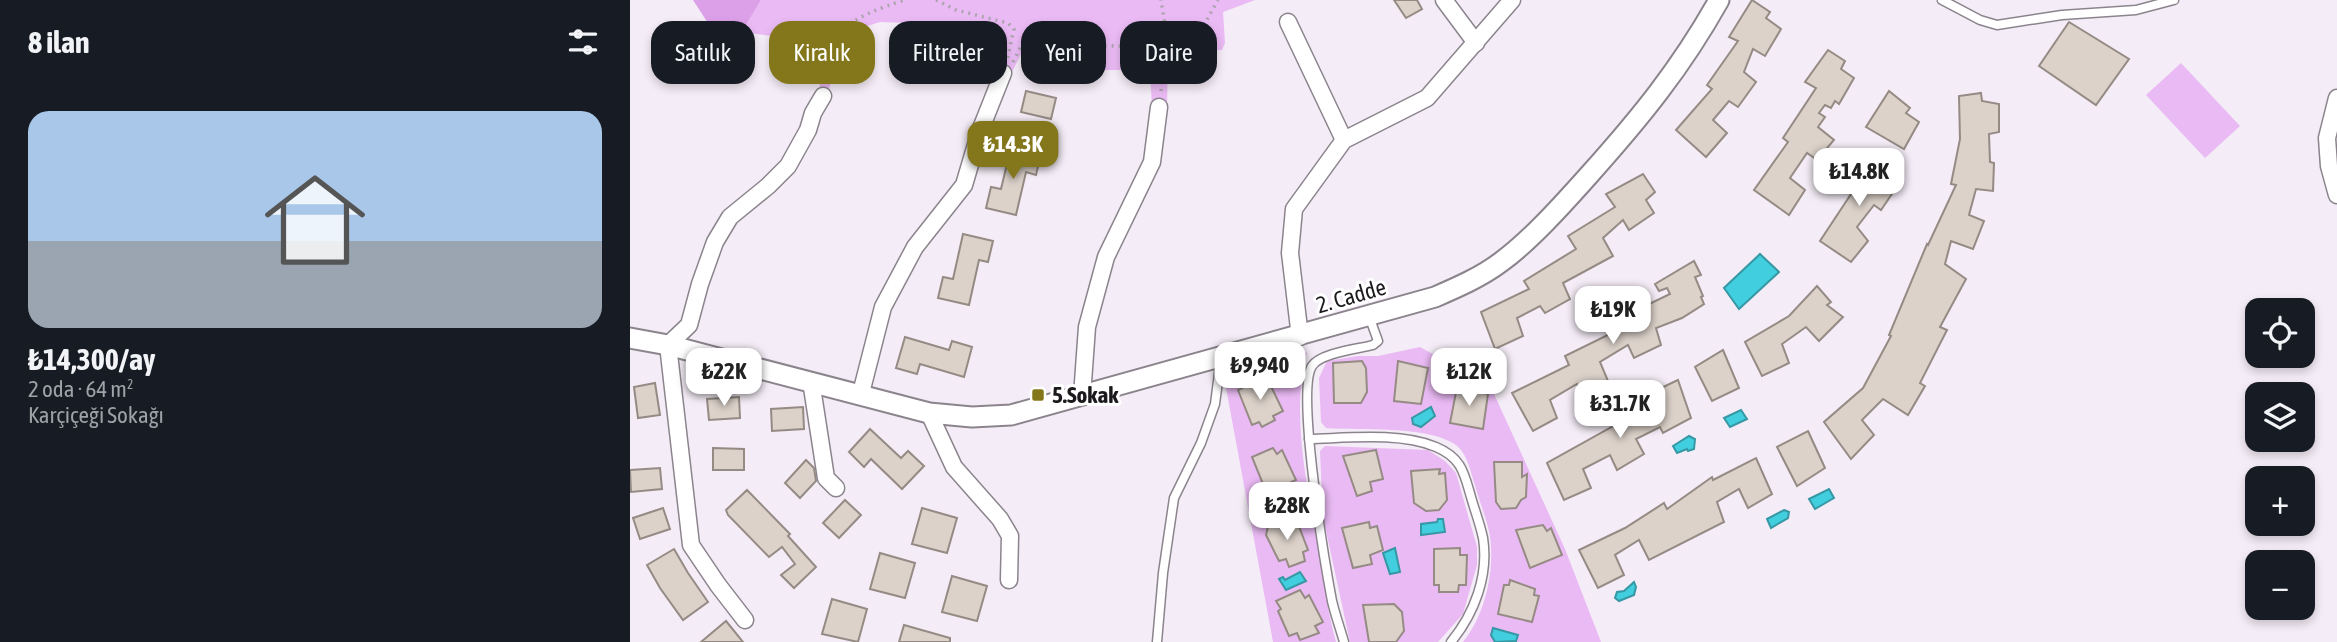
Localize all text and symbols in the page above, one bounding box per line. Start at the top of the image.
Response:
chip: Satılık [651,21,755,84]
chip: Kiralık [769,21,875,84]
chip: Filtreler [889,21,1007,84]
chip: Yeni [1021,21,1106,84]
chip: Daire [1120,21,1217,84]
icon: filters [564,23,602,61]
text: 8 ilan [28,25,90,59]
pin: ₺14.3K [956,122,1070,181]
text: ₺14.3K [983,131,1043,157]
pin: ₺14.8K [1802,148,1916,208]
icon: home [252,157,378,283]
text: ₺14.8K [1829,158,1889,184]
street label: 2. Cadde [1313,274,1389,318]
pin: ₺19K [1572,286,1654,346]
text: ₺19K [1591,296,1635,322]
map controls [2245,298,2315,620]
button: locate [2245,298,2315,368]
text: ₺14,300/ay [28,342,155,376]
pin: ₺9,940 [1203,342,1317,402]
pin: ₺22K [683,348,765,408]
pin: ₺12K [1428,348,1510,408]
text: ₺9,940 [1231,352,1289,378]
text: ₺22K [702,358,746,384]
text: ₺12K [1447,358,1491,384]
text: 2 oda · 64 m² [28,376,133,402]
pin: ₺31.7K [1563,380,1677,440]
place label: 5.Sokak [1052,382,1119,408]
button: layers [2245,382,2315,452]
marker: 5.Sokak [1030,387,1046,403]
text: ₺31.7K [1590,390,1650,416]
text: Karçiçeği Sokağı [28,402,164,428]
button: + [2245,466,2315,536]
pin: ₺28K [1246,482,1328,542]
text: ₺28K [1265,492,1309,518]
button: − [2245,550,2315,620]

